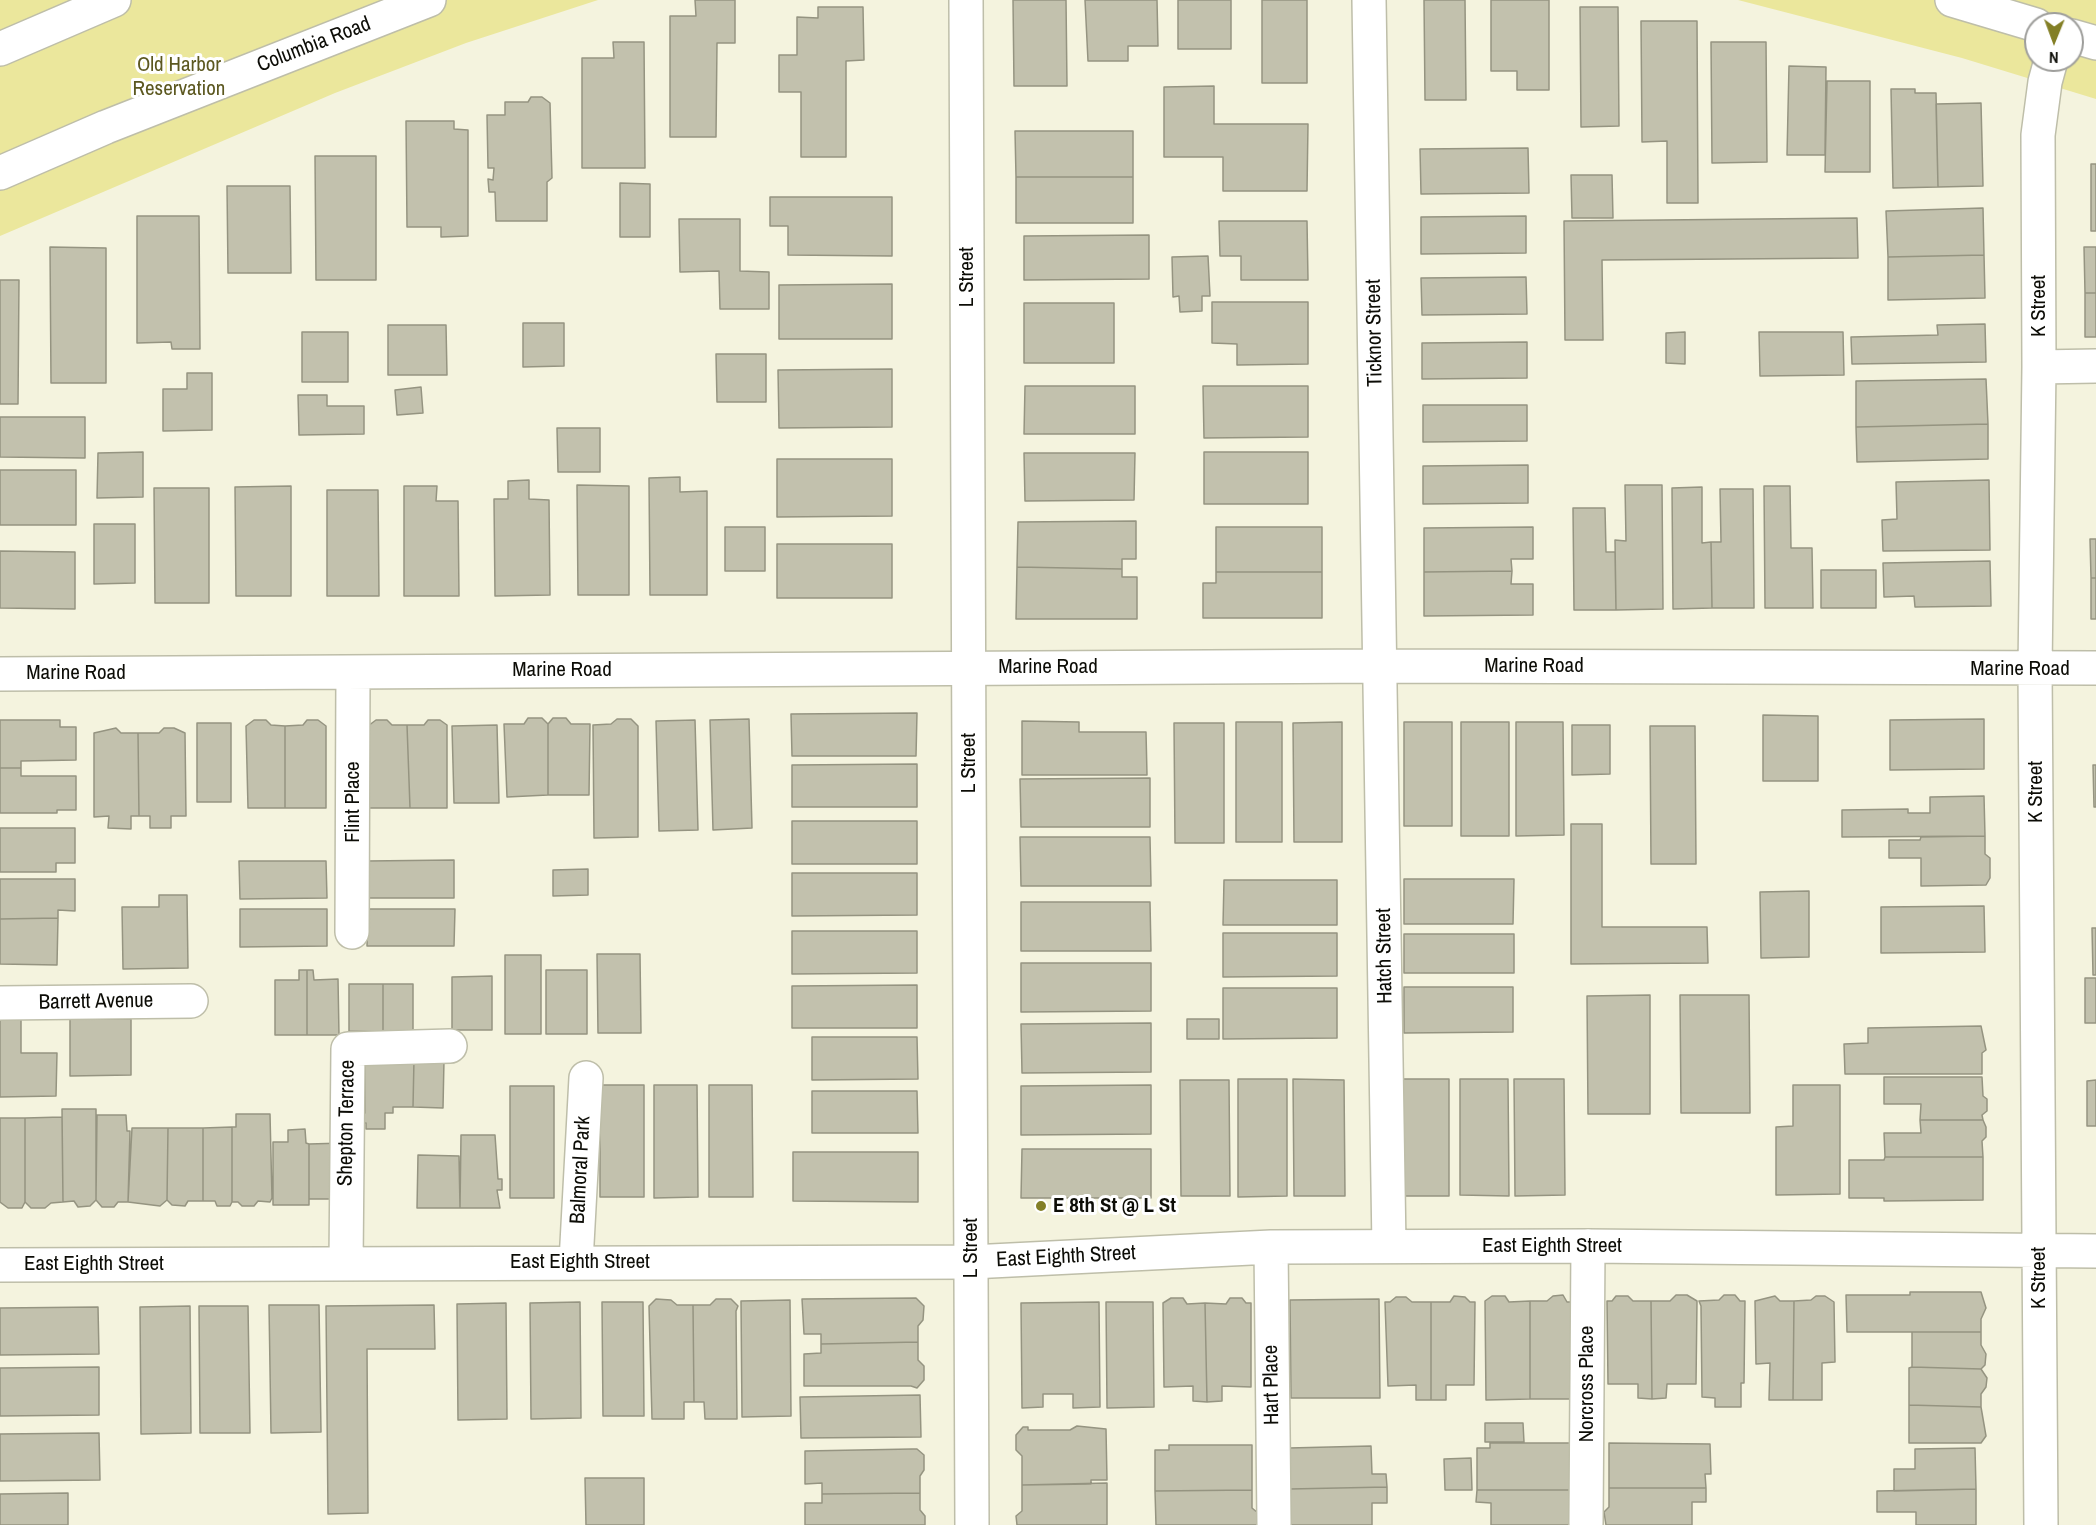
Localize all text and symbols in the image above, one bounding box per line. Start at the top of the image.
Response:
street label: Columbia Road [254,12,374,78]
north arrow [2024,12,2084,72]
text: N [2049,47,2059,69]
park label: Old Harbor Reservation [133,52,225,102]
street label: L Street [954,247,980,307]
street label: K Street [2026,275,2052,337]
street label: Ticknor Street [1361,279,1389,387]
street label: Marine Road [1484,653,1584,679]
street label: Marine Road [998,654,1098,680]
street label: Marine Road [1970,656,2070,682]
street label: Marine Road [512,657,612,683]
street label: Marine Road [26,660,126,686]
street label: L Street [956,733,982,793]
street label: Flint Place [340,761,366,843]
street label: K Street [2023,761,2049,823]
street label: Hatch Street [1372,908,1398,1004]
street label: Barrett Avenue [39,988,153,1016]
street label: Shepton Terrace [333,1060,361,1186]
street label: Balmoral Park [566,1115,596,1225]
place label: E 8th St @ L St [1053,1193,1176,1219]
marker: E 8th St @ L St [1034,1199,1048,1213]
street label: L Street [958,1218,984,1278]
street label: East Eighth Street [1482,1233,1622,1259]
street label: East Eighth Street [996,1241,1136,1273]
street label: K Street [2026,1247,2052,1309]
street label: East Eighth Street [510,1249,650,1275]
street label: East Eighth Street [24,1251,164,1277]
street label: Norcross Place [1574,1326,1600,1442]
street label: Hart Place [1259,1345,1285,1425]

